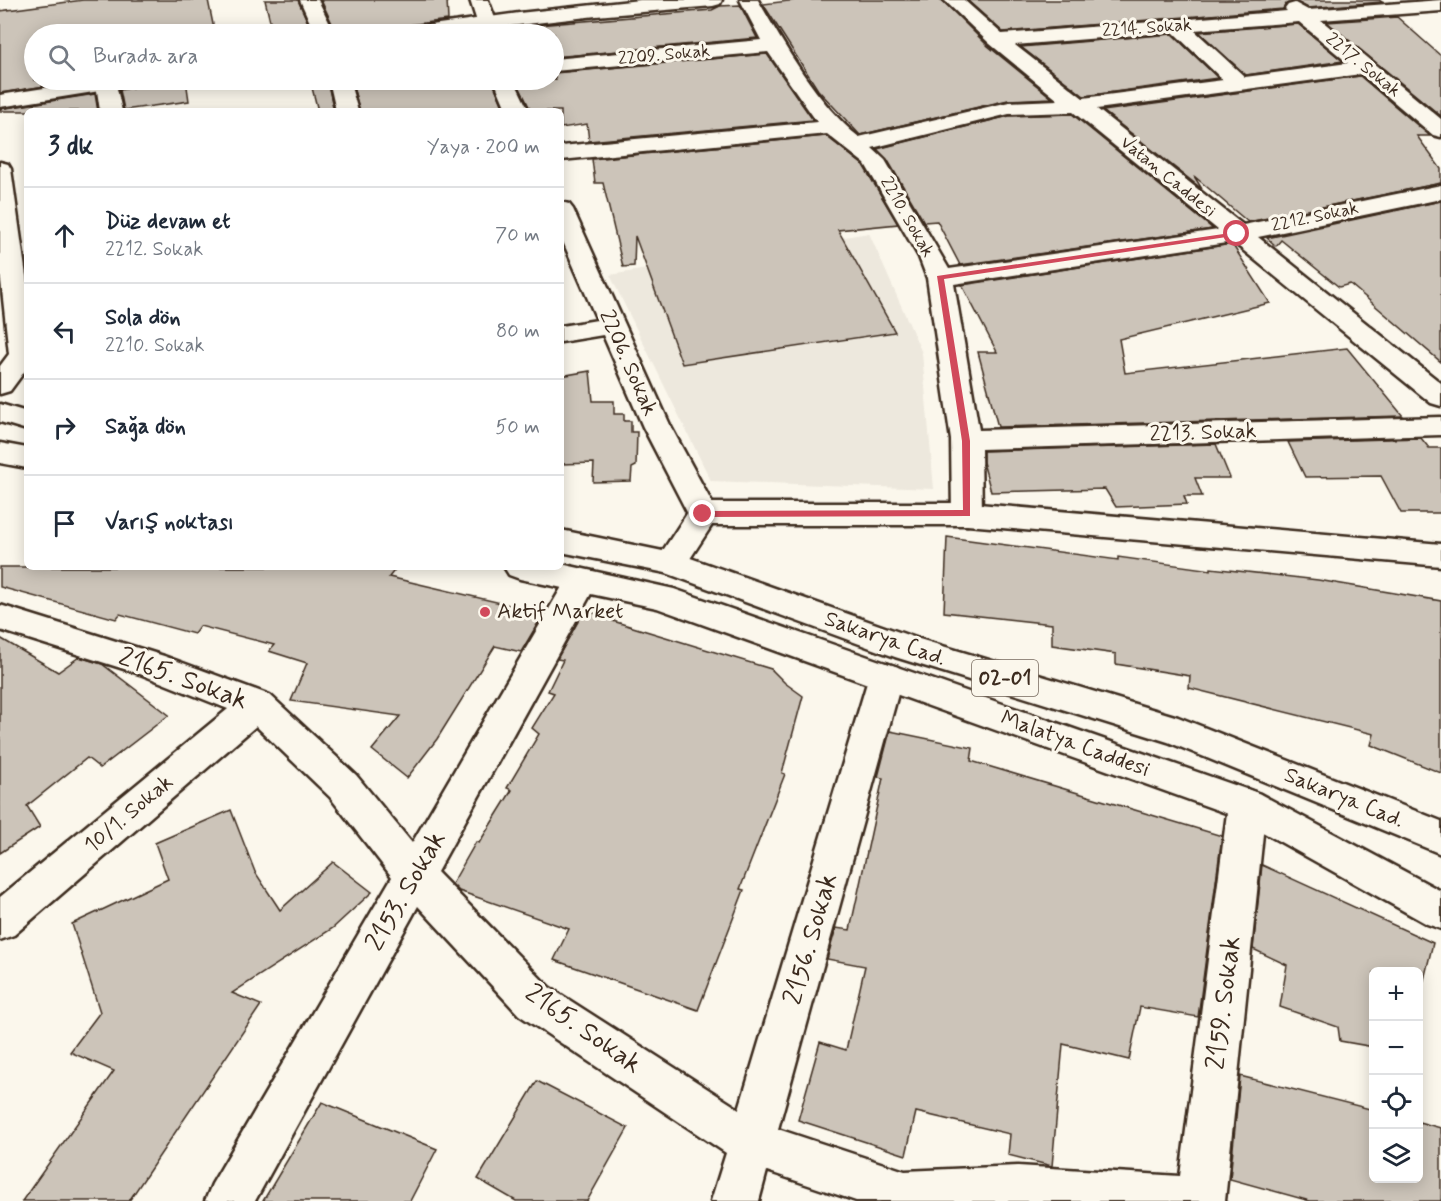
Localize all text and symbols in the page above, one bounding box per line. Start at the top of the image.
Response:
street label: 2214. Sokak [1101,13,1193,43]
search box [24,24,564,90]
street label: 2217. Sokak [1320,27,1406,103]
street label: 2209. Sokak [617,39,711,71]
icon: search [45,41,78,74]
text: Burada ara [93,43,198,71]
text: 3 dk [48,130,93,164]
street label: Vatan Caddesi [1115,131,1221,223]
text: Yaya · 200 m [427,134,540,161]
street label: 2210. Sokak [874,172,940,262]
street label: 2212. Sokak [1269,196,1361,238]
text: Düz devam et [105,208,230,236]
icon: ahead [48,219,81,252]
route start [1223,220,1249,246]
text: 70 m [495,222,540,249]
text: 2212. Sokak [105,236,203,263]
text: Sola dön [105,304,181,332]
street label: 2206. Sokak [592,306,664,420]
icon: left [48,315,81,348]
text: 80 m [496,318,540,345]
text: 2210. Sokak [105,332,204,359]
icon: right [48,411,81,444]
text: Sağa dön [105,413,186,441]
text: 50 m [495,414,540,441]
street label: 2213. Sokak [1149,417,1257,449]
route end [689,500,715,526]
icon: arrive [48,507,81,540]
text: Varış noktası [105,509,234,537]
place label: Aktif Market [497,598,623,626]
marker: Aktif Market [478,605,492,619]
street label: Sakarya Cad. [821,605,949,673]
street label: 2165. Sokak [114,639,252,719]
road number: 02-01 [972,660,1038,696]
street label: Malatya Caddesi [997,704,1153,784]
street label: Sakarya Cad. [1280,761,1408,835]
street label: 10/1. Sokak [79,769,179,859]
street label: 2153. Sokak [358,825,454,957]
street label: 2156. Sokak [776,869,846,1009]
street label: 2159. Sokak [1198,934,1250,1072]
map controls [1369,967,1423,1183]
button: + [1369,967,1423,1021]
street label: 2165. Sokak [518,976,648,1082]
button: − [1369,1021,1423,1075]
button: locate [1369,1075,1423,1129]
button: layers [1369,1129,1423,1183]

